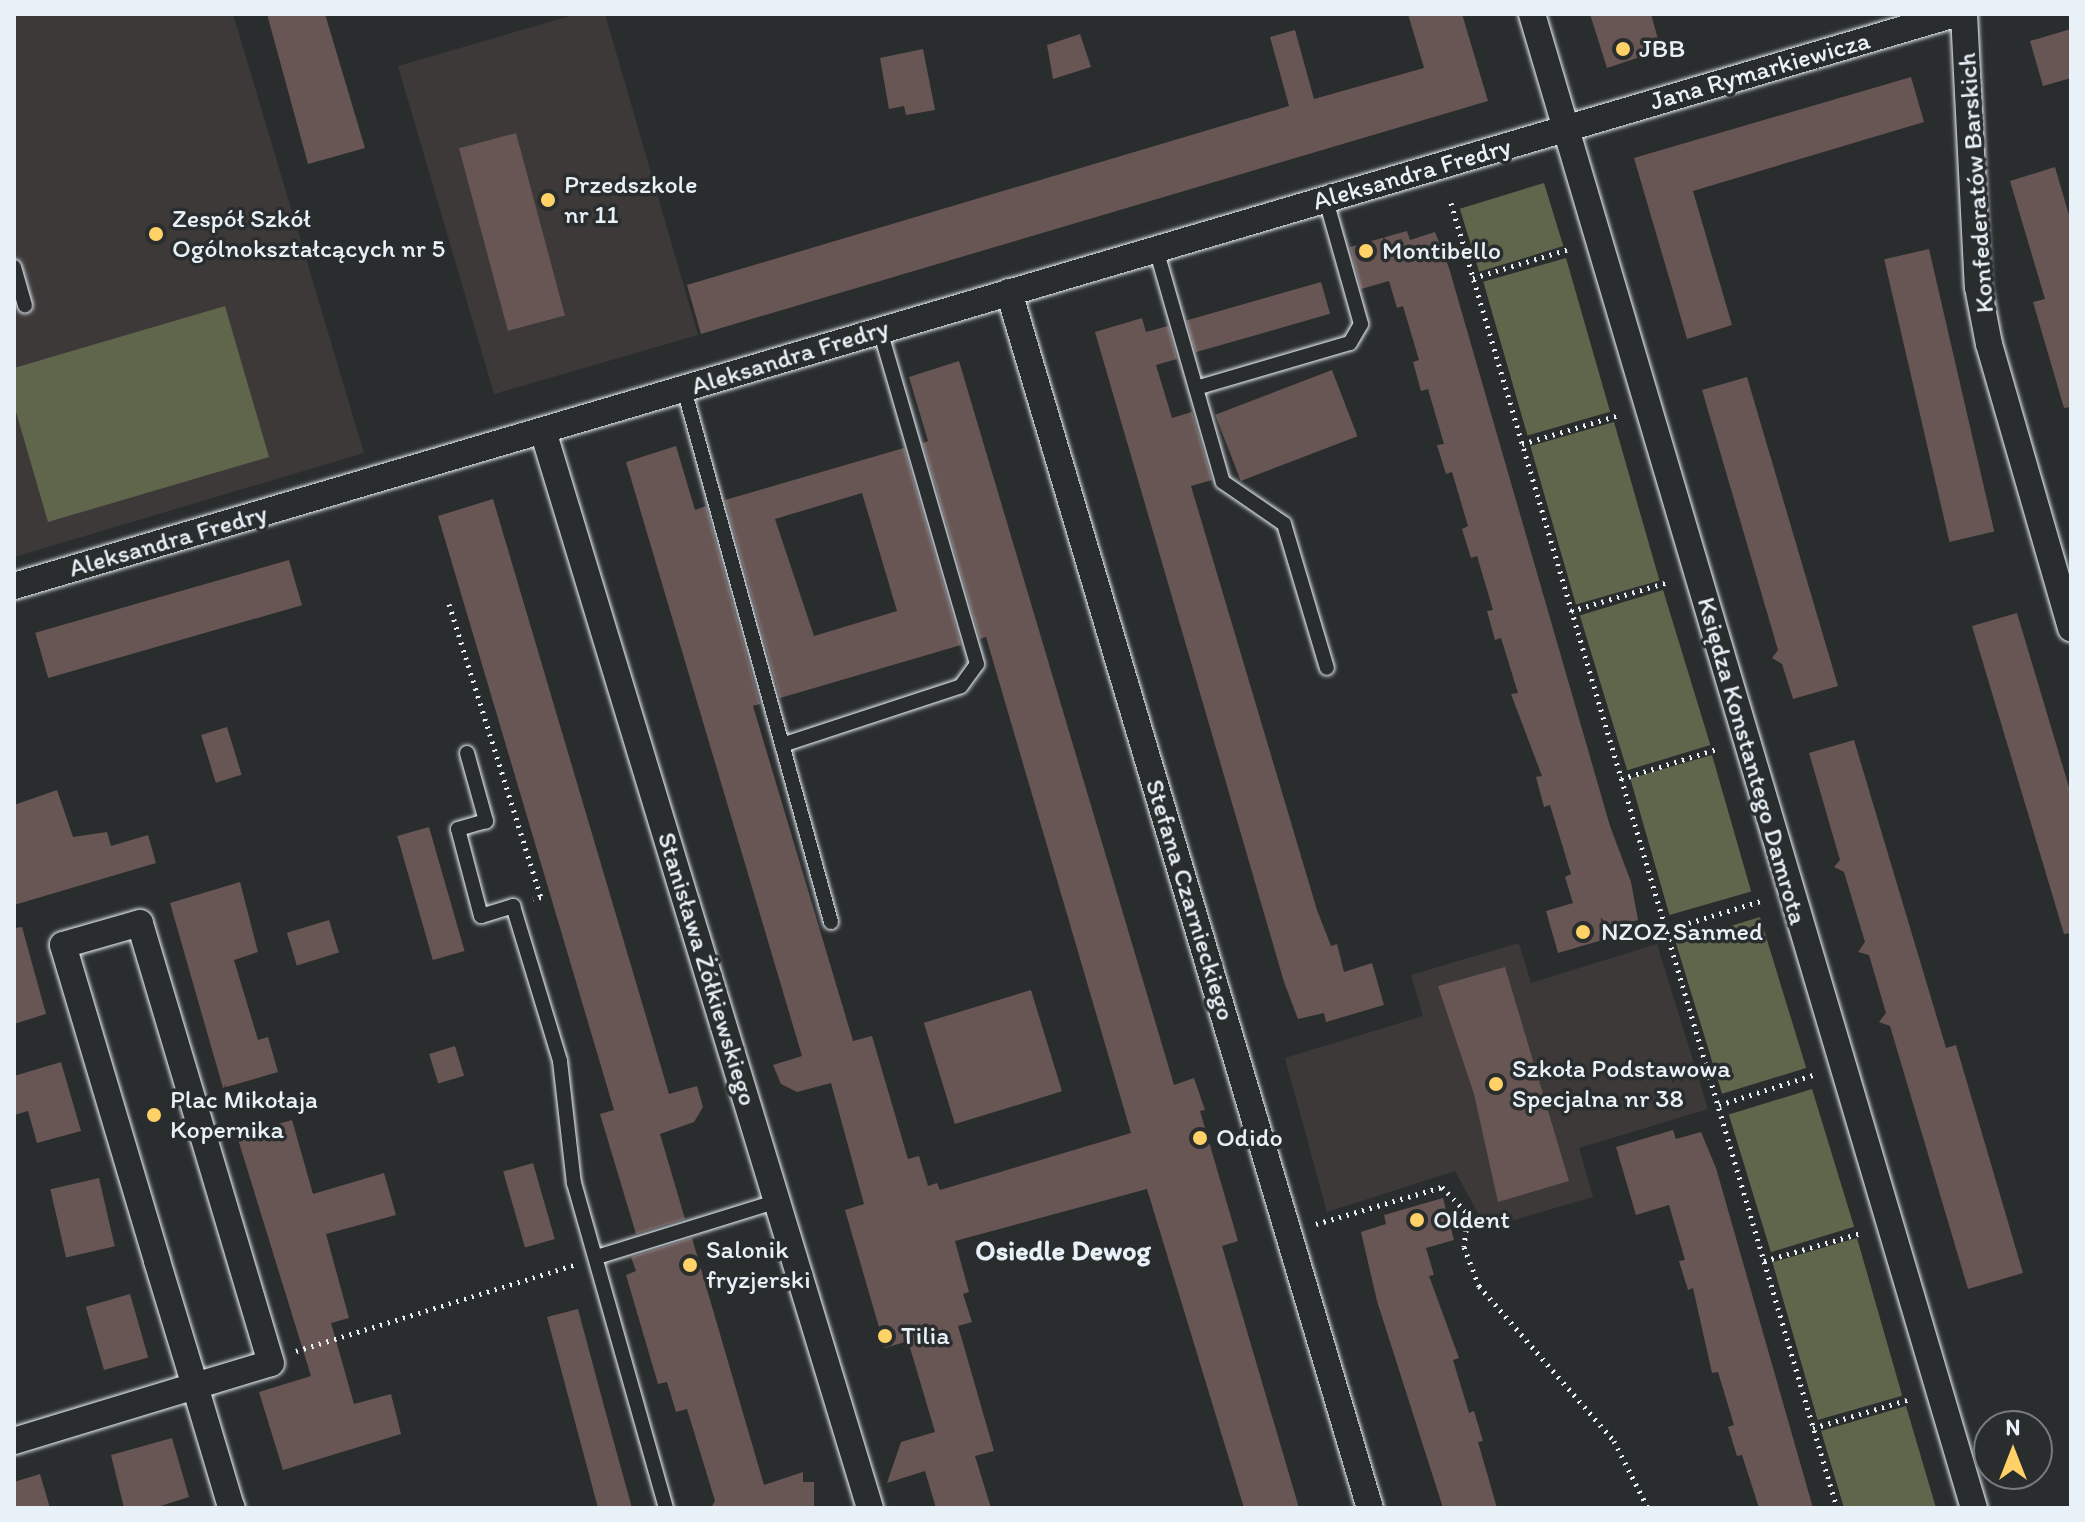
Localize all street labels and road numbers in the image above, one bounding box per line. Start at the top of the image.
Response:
street label: Jana Rymarkiewicza [1647,25,1873,117]
street label: Konfederatów Barskich [1951,51,2001,315]
street label: Aleksandra Fredry [1309,131,1515,217]
street label: Aleksandra Fredry [688,312,892,402]
street label: Aleksandra Fredry [65,498,271,584]
street label: Księdza Konstantego Damrota [1690,594,1814,928]
street label: Stefana Czarnieckiego [1138,776,1242,1024]
street label: Stanisława Żółkiewskiego [651,828,763,1110]

